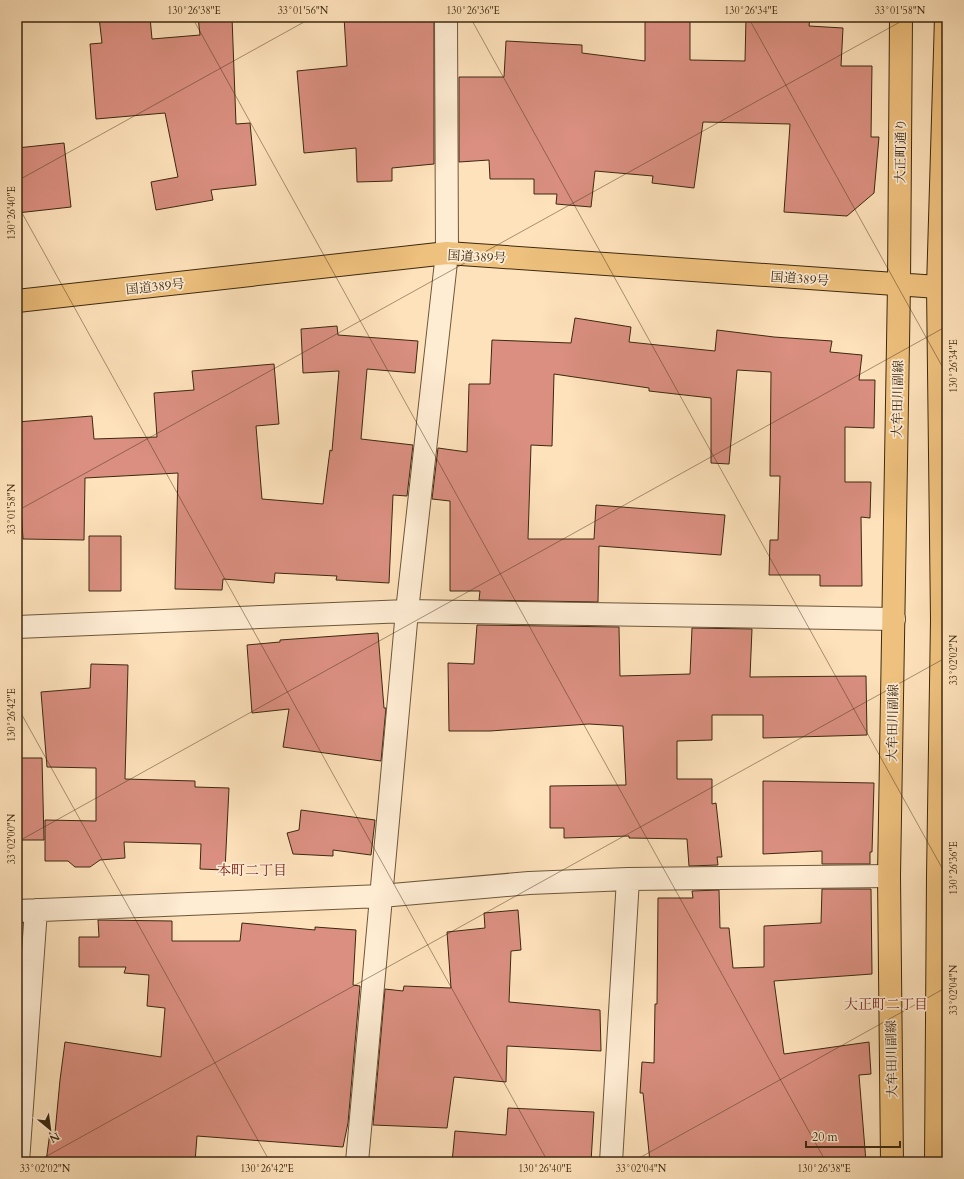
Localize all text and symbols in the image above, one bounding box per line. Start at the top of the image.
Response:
text: 130°26'38"E [167,4,221,18]
text: 33°01'56"N [278,4,329,18]
text: 130°26'36"E [446,4,500,18]
text: 130°26'34"E [724,4,778,18]
text: 33°01'58"N [875,4,926,18]
street label: 大正町通り [891,118,911,184]
text: 130°26'40"E [5,186,19,240]
street label: 国道389号 [447,246,507,268]
street label: 国道389号 [770,268,830,290]
street label: 国道389号 [125,275,185,299]
text: 130°26'34"E [947,339,961,393]
street label: 大牟田川副線 [888,360,908,438]
text: 33°01'58"N [5,483,19,534]
text: 33°02'02"N [947,634,961,685]
street label: 大牟田川副線 [883,684,903,762]
text: 130°26'42"E [5,688,19,742]
text: 33°02'00"N [5,813,19,864]
text: 130°26'36"E [947,841,961,895]
district label: 本町二丁目 [217,861,287,880]
text: 33°02'04"N [947,964,961,1015]
district label: 大正町二丁目 [844,995,928,1014]
street label: 大牟田川副線 [882,1020,902,1098]
north arrow [30,1109,70,1149]
scale bar [806,1123,900,1149]
text: N [46,1128,62,1146]
text: 20 m [812,1129,839,1145]
text: 33°02'02"N [20,1162,71,1176]
text: 130°26'42"E [240,1162,294,1176]
text: 130°26'40"E [518,1162,572,1176]
text: 33°02'04"N [616,1162,667,1176]
text: 130°26'38"E [797,1162,851,1176]

